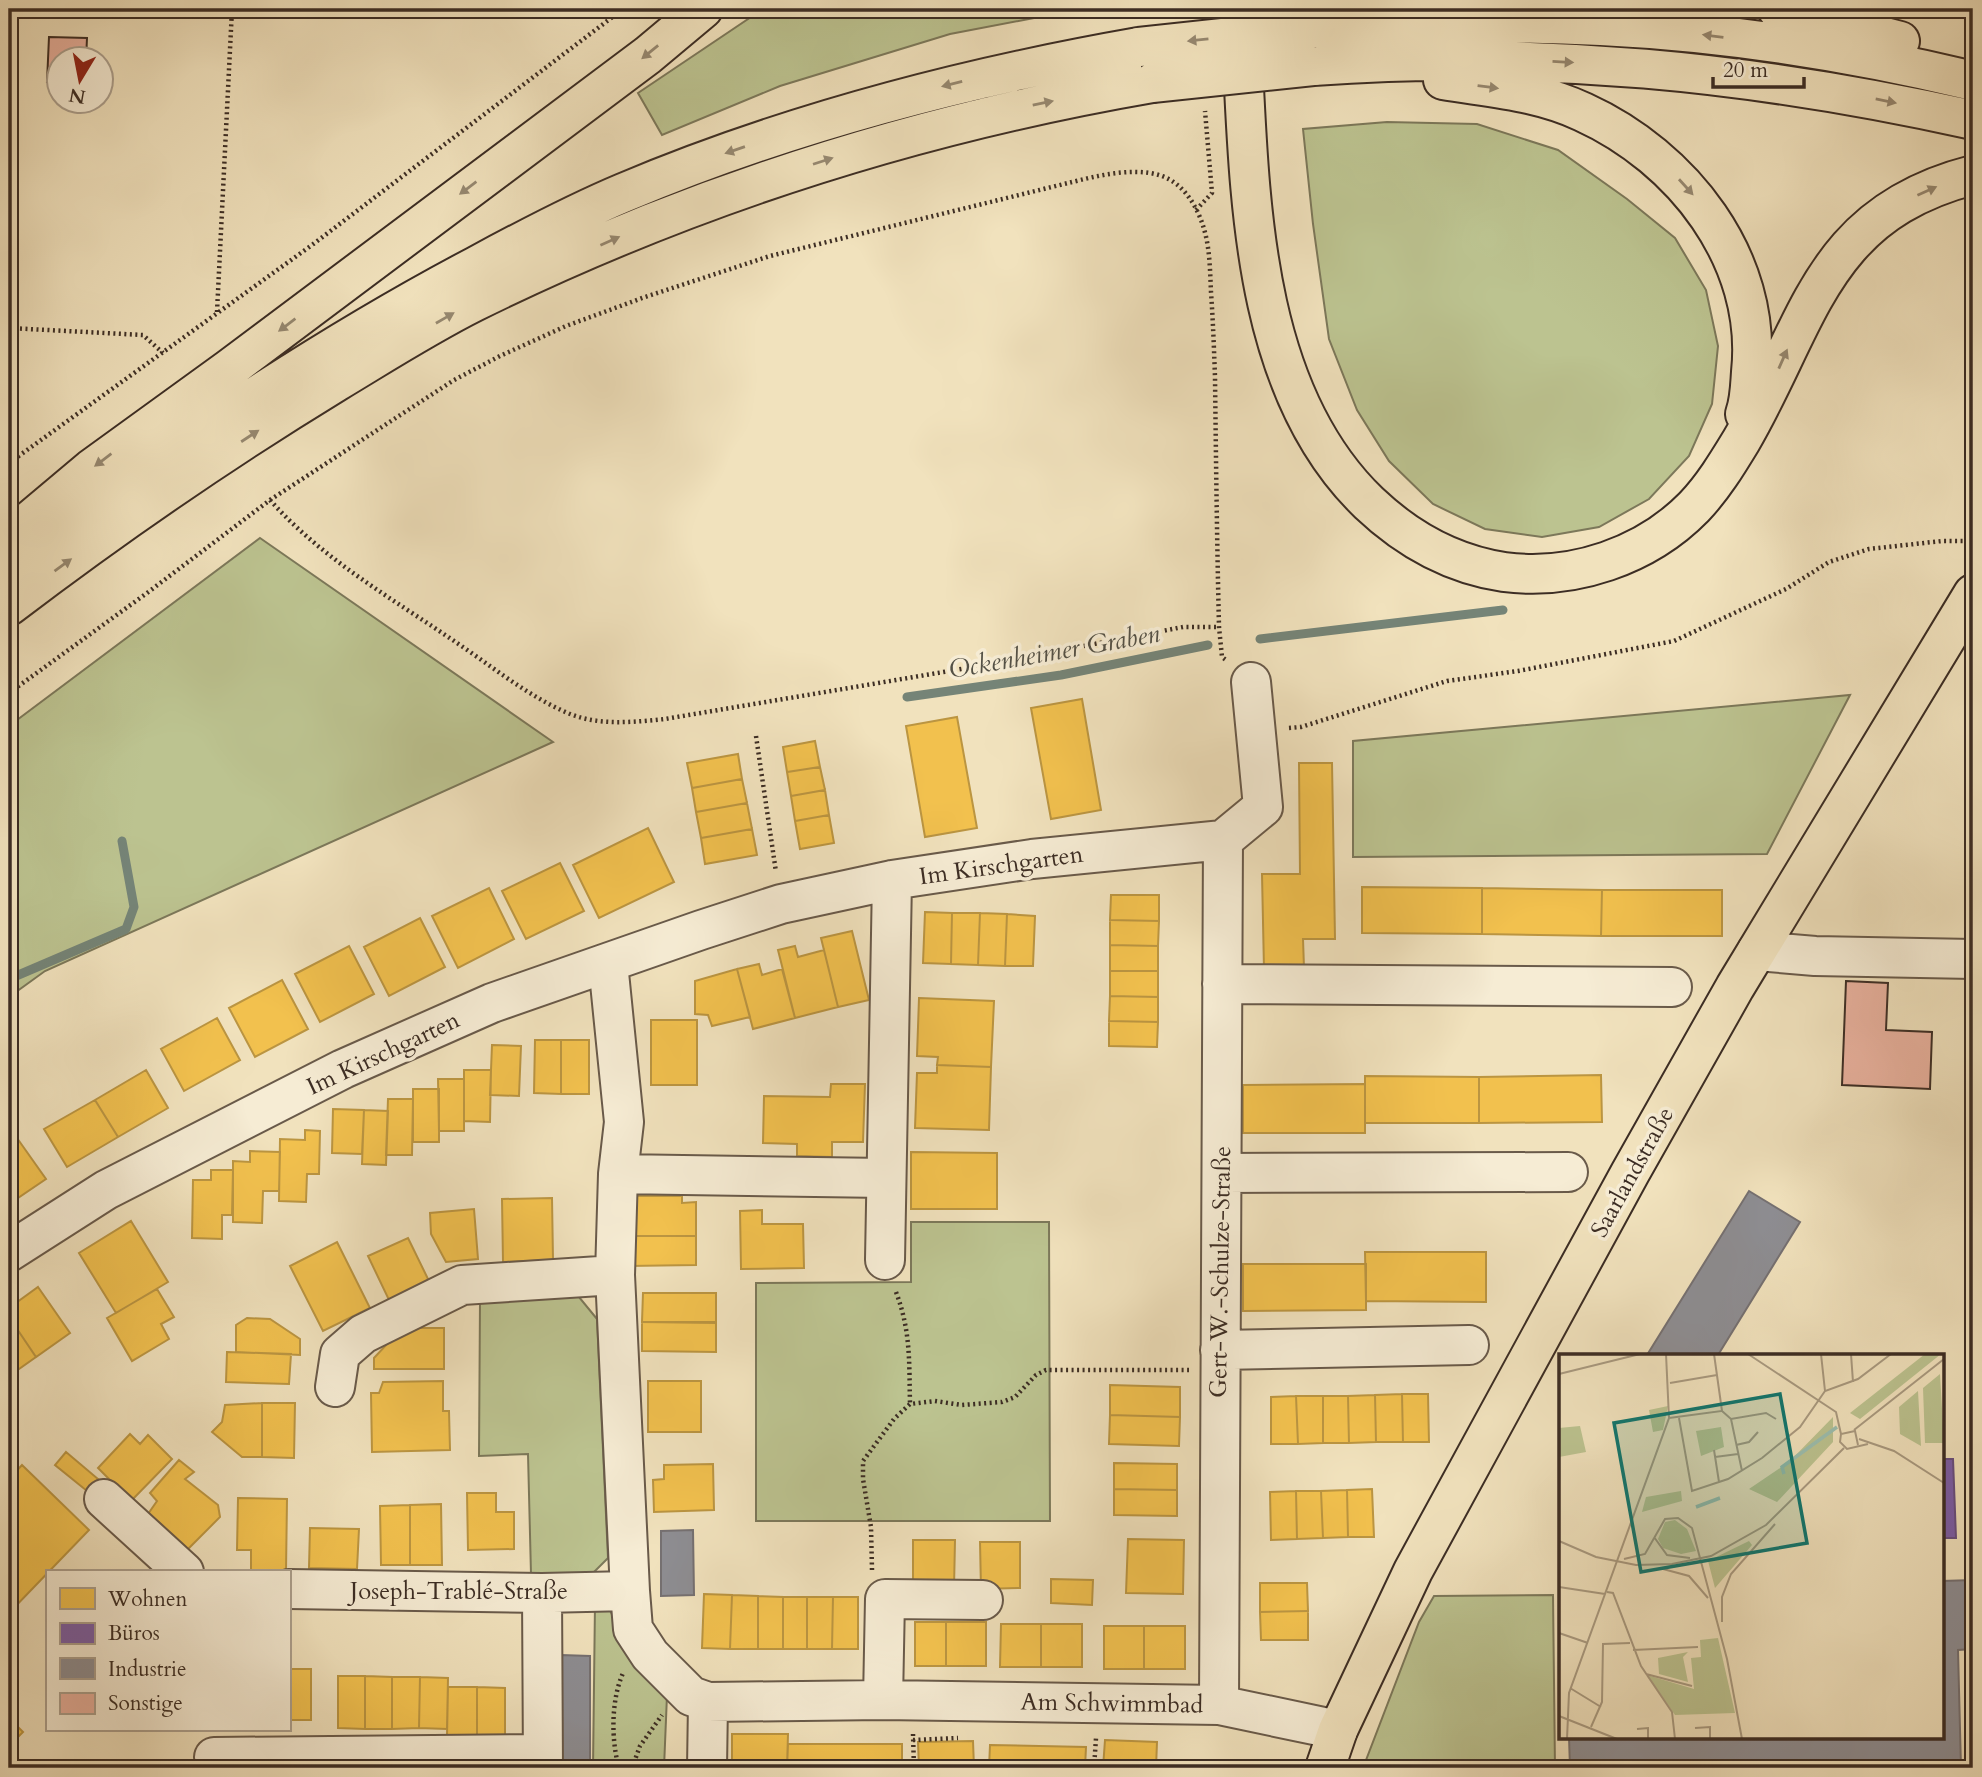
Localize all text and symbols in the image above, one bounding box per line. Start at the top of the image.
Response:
one-way arrow [1702,30,1724,41]
one-way arrow [1187,35,1209,46]
one-way arrow [642,44,659,59]
north arrow [46,46,116,116]
scale bar [1713,46,1804,90]
text: 20 m [1723,56,1768,85]
one-way arrow [1552,57,1574,68]
one-way arrow [941,79,963,90]
text: N [66,81,88,110]
one-way arrow [1477,81,1499,92]
one-way arrow [1875,96,1897,107]
one-way arrow [1032,98,1054,109]
one-way arrow [724,145,745,156]
one-way arrow [813,155,834,166]
one-way arrow [1677,179,1693,196]
one-way arrow [460,181,478,196]
one-way arrow [1917,185,1937,197]
one-way arrow [600,235,620,247]
one-way arrow [436,312,455,325]
one-way arrow [278,318,296,332]
one-way arrow [1777,349,1789,369]
one-way arrow [240,429,260,442]
one-way arrow [94,452,112,466]
one-way arrow [54,558,73,572]
water label: Ockenheimer Graben [946,616,1163,687]
street label: Im Kirschgarten [917,838,1085,893]
street label: Im Kirschgarten [301,1003,465,1103]
street label: Saarlandstraße [1583,1101,1682,1243]
street label: Gert-W.-Schulze-Straße [1202,1146,1239,1398]
inset map [1559,1354,1944,1738]
legend [46,1570,290,1732]
street label: Joseph-Trablé-Straße [347,1575,568,1608]
text: Wohnen [107,1585,188,1614]
text: Büros [108,1619,160,1648]
text: Industrie [108,1655,187,1684]
street label: Am Schwimmbad [1020,1685,1204,1722]
text: Sonstige [108,1689,183,1718]

